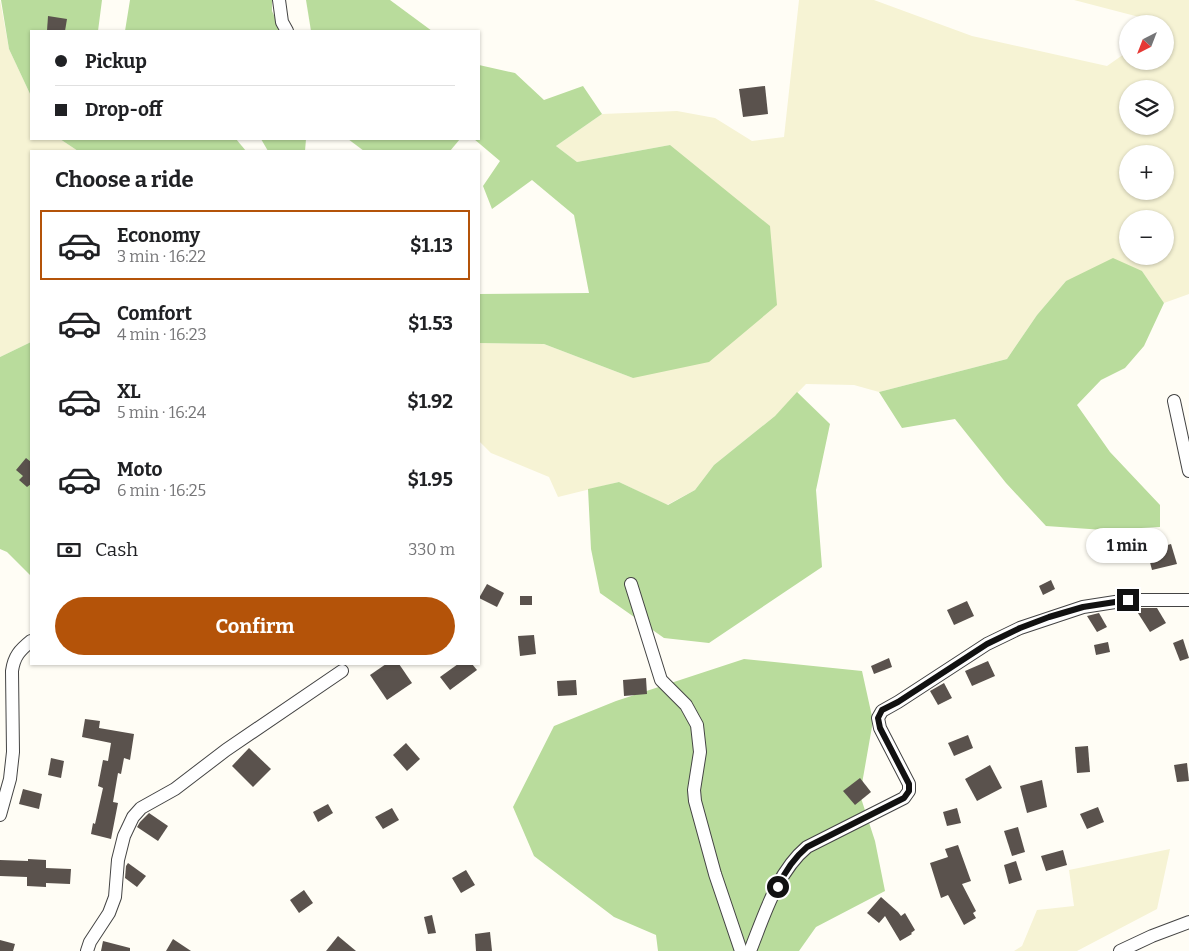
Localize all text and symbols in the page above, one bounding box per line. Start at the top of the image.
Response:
north arrow [1119,15,1174,70]
map controls [1119,15,1174,265]
text: Pickup [85,50,147,73]
button: layers [1119,80,1174,135]
text: Drop-off [85,98,163,121]
button: + [1119,145,1174,200]
text: Choose a ride [55,166,194,193]
button: − [1119,210,1174,265]
icon: car [57,223,102,268]
text: Economy [117,224,200,247]
text: $1.13 [410,234,453,257]
text: 3 min · 16:22 [117,247,206,266]
icon: car [57,301,102,346]
text: Comfort [117,302,192,325]
text: $1.53 [408,312,453,335]
text: 4 min · 16:23 [117,325,207,344]
icon: car [57,379,102,424]
text: XL [117,380,141,403]
text: $1.92 [407,390,453,413]
text: 5 min · 16:24 [117,403,206,422]
icon: car [57,457,102,502]
text: Moto [117,458,163,481]
text: $1.95 [408,468,453,491]
text: 6 min · 16:25 [117,481,206,500]
callout: 1 min [1087,528,1169,562]
icon: cash [55,536,83,564]
text: 1 min [1107,536,1147,555]
text: Cash [95,538,138,561]
text: 330 m [408,540,455,559]
route end [1117,589,1139,611]
button: Confirm [55,597,455,655]
route start [767,876,789,898]

